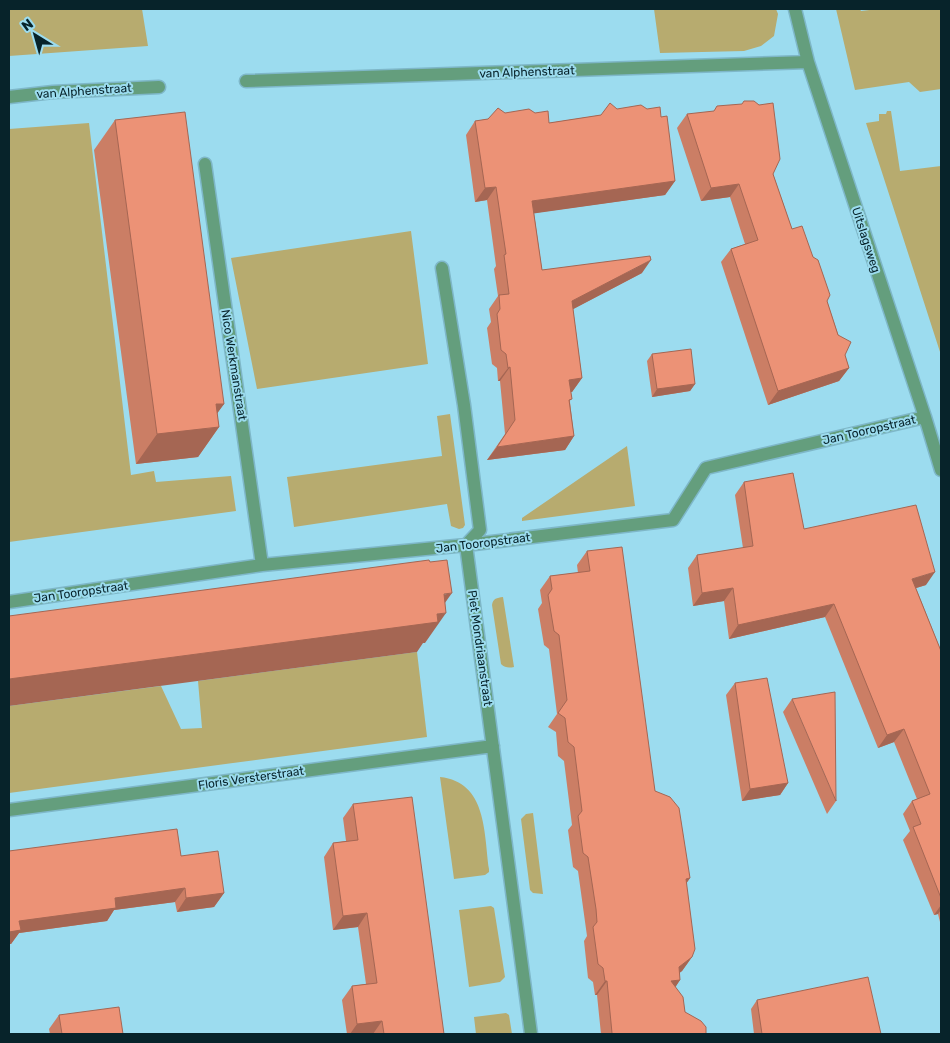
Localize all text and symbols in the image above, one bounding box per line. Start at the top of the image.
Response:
north arrow [10,10,60,60]
text: N [18,15,37,35]
street label: van Alphenstraat [479,63,575,81]
street label: van Alphenstraat [36,81,132,101]
street label: Uitslagsweg [849,205,883,275]
street label: Nico Werkmanstraat [218,309,250,422]
street label: Jan Tooropstraat [821,412,917,448]
street label: Jan Tooropstraat [435,530,531,556]
street label: Jan Tooropstraat [33,578,129,606]
street label: Piet Mondriaanstraat [465,589,495,707]
street label: Floris Versterstraat [197,764,305,792]

